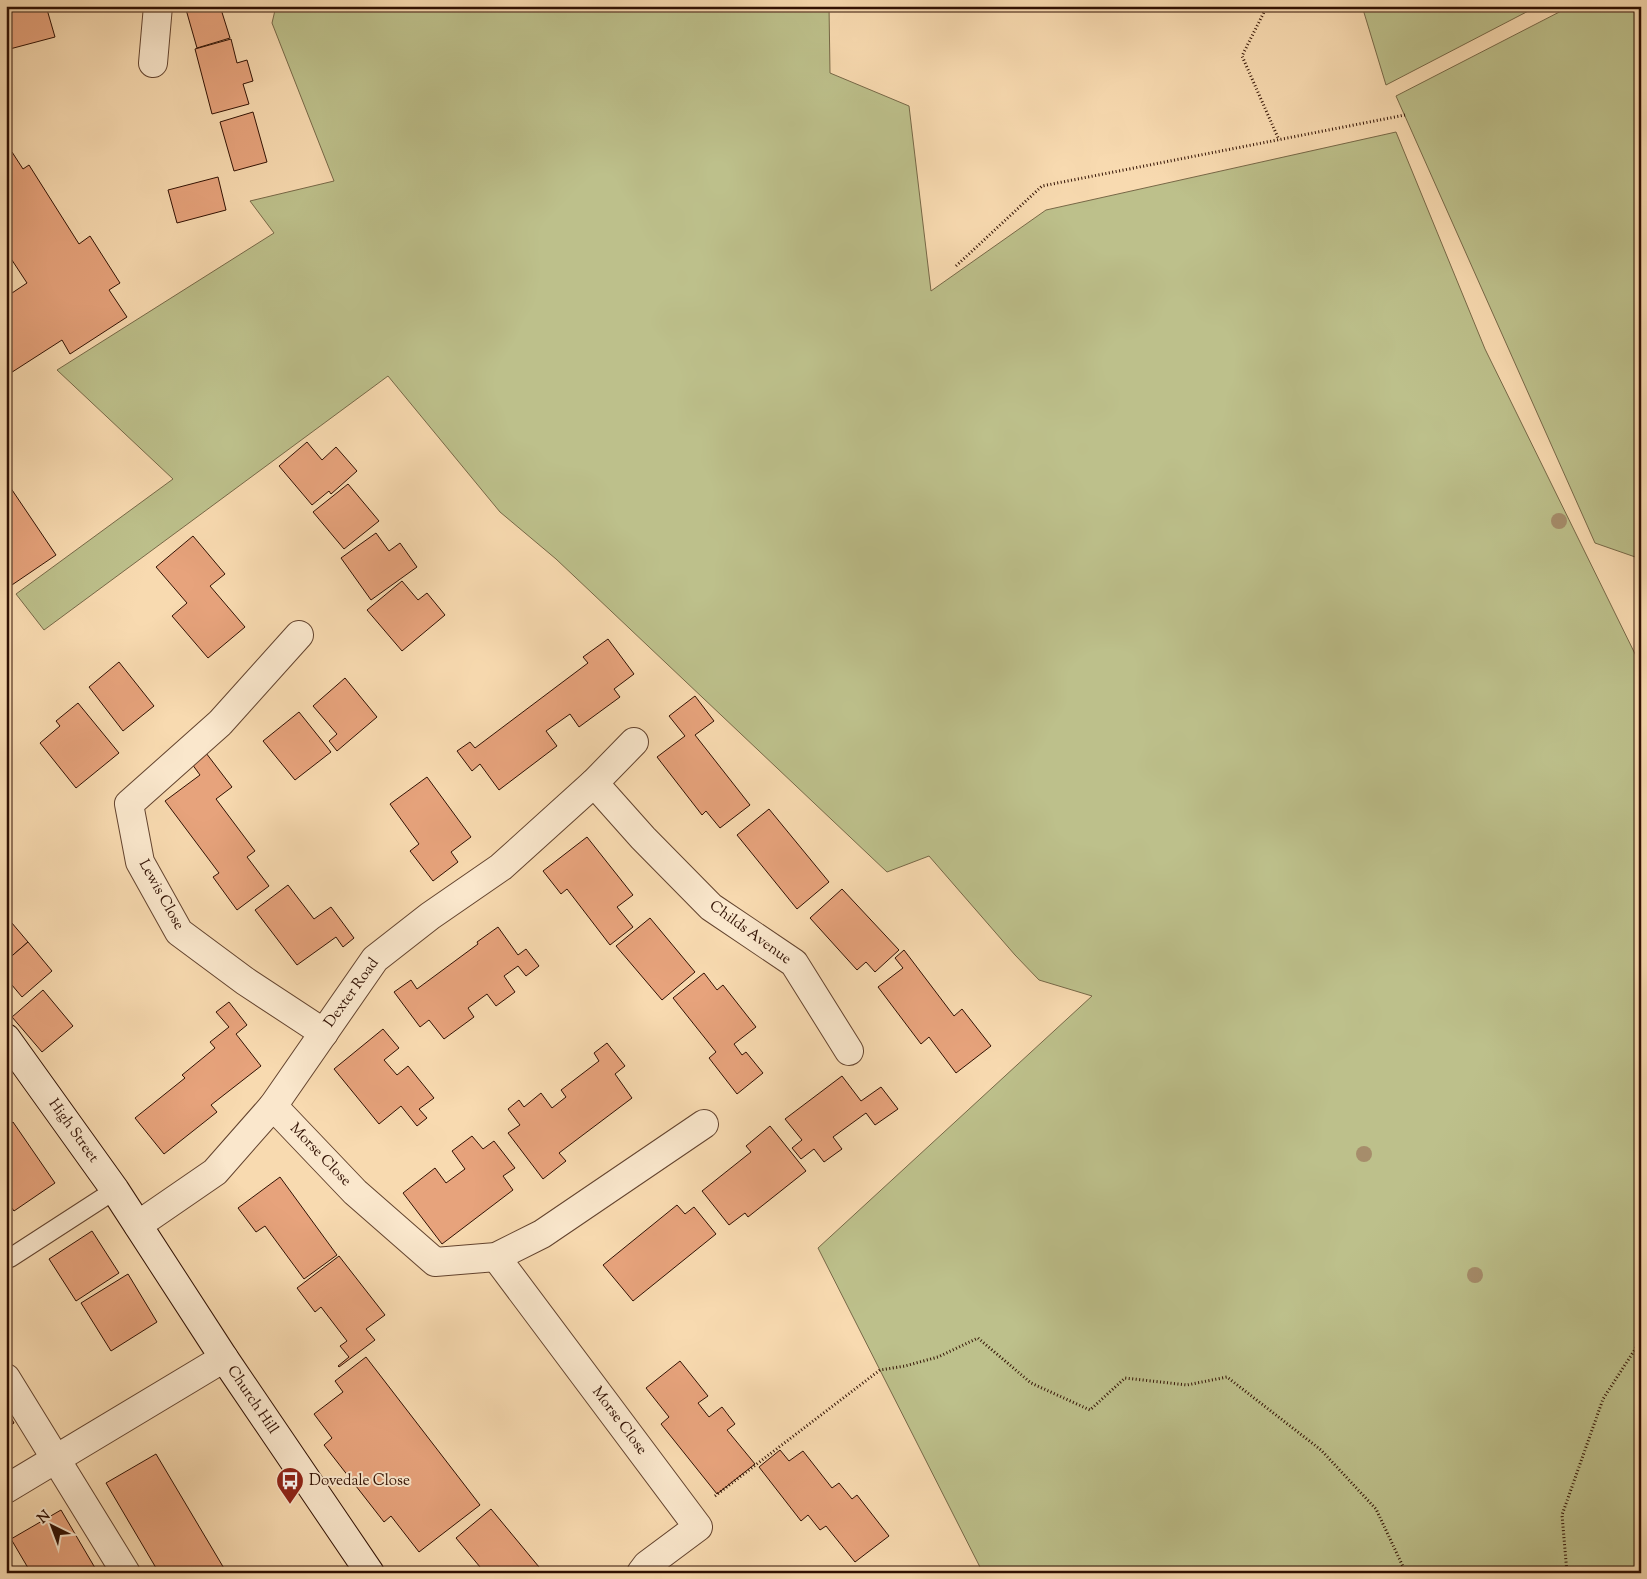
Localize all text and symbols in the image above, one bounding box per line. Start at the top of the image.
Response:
street label: Lewis Close [133,856,189,934]
street label: Childs Avenue [705,896,795,970]
street label: Dexter Road [320,953,385,1032]
street label: High Street [43,1095,103,1167]
street label: Morse Close [284,1119,356,1191]
street label: Church Hill [221,1362,283,1438]
street label: Morse Close [586,1382,652,1460]
bus stop icon: Dovedale Close [275,1466,305,1505]
place label: Dovedale Close [309,1471,410,1492]
north arrow [28,1502,78,1552]
text: N [34,1507,55,1529]

